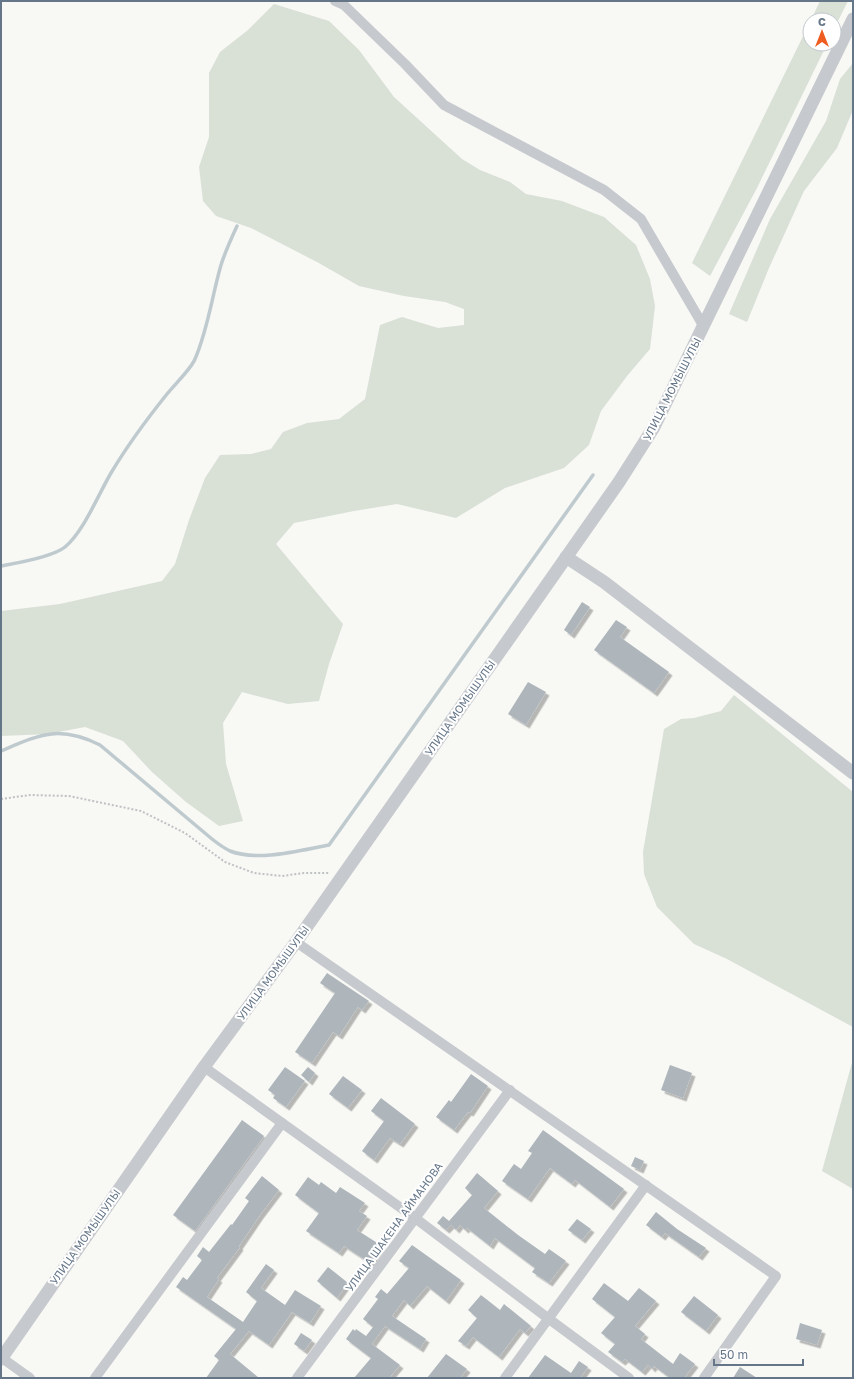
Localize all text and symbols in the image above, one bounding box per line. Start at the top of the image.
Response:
north arrow [802,12,842,52]
text: С [818,15,826,28]
street label: УЛИЦА МОМЫШУЛЫ [640,335,703,442]
street label: УЛИЦА МОМЫШУЛЫ [422,657,498,758]
street label: УЛИЦА МОМЫШУЛЫ [234,923,311,1023]
street label: УЛИЦА ШАКЕНА АЙМАНОВА [342,1159,445,1294]
street label: УЛИЦА МОМЫШУЛЫ [47,1186,123,1287]
scale bar [714,1341,803,1367]
text: 50 m [720,1347,748,1362]

